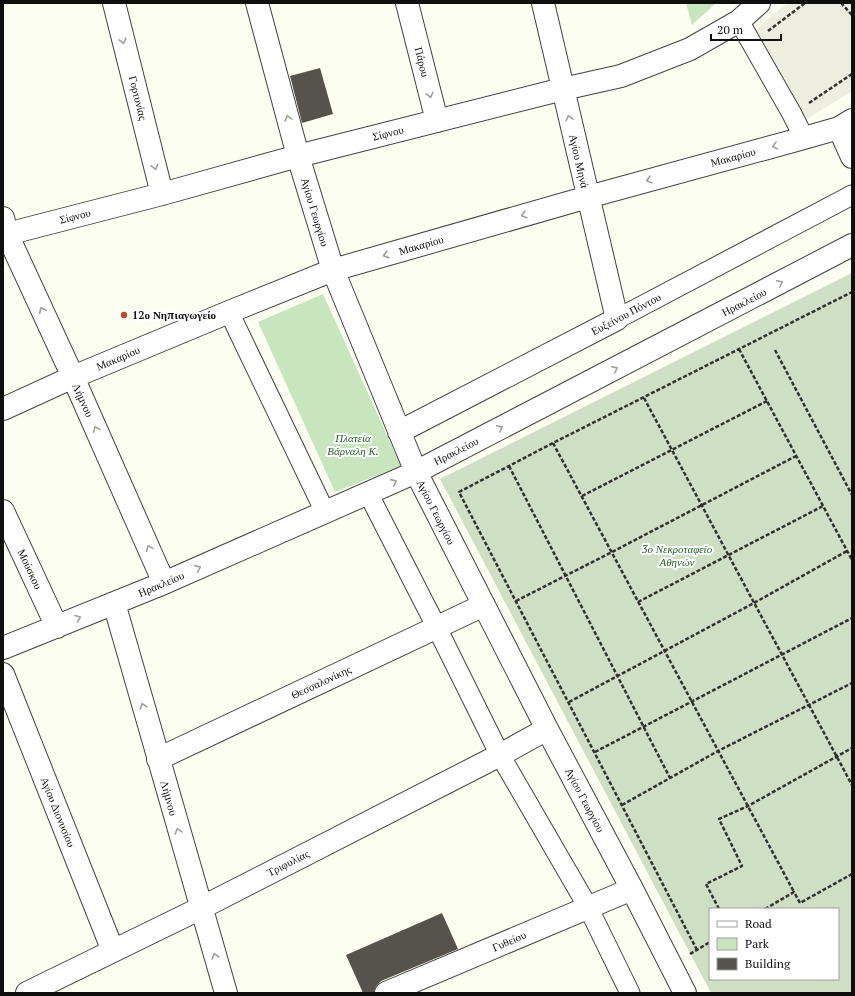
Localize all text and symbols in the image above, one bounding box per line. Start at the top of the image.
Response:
scale bar [711,16,781,42]
text: 20 m [717,22,744,37]
one-way arrow [118,37,127,44]
street label: Πάρου [412,46,433,79]
street label: Γορτυνίας [126,74,150,122]
one-way arrow [425,91,434,98]
one-way arrow [284,115,292,121]
one-way arrow [566,115,574,121]
street label: Σίφνου [371,122,406,144]
street label: Αγίου Μηνά [566,133,592,190]
one-way arrow [771,141,778,150]
street label: Μακαρίου [709,144,758,170]
one-way arrow [150,163,159,170]
one-way arrow [646,175,653,184]
street label: Αγίου Γεωργίου [298,176,332,249]
street label: Σίφνου [58,205,93,227]
one-way arrow [521,210,528,219]
street label: Μακαρίου [397,232,446,258]
one-way arrow [382,250,389,259]
one-way arrow [776,280,783,287]
street label: Ηρακλείου [719,284,769,319]
street label: Ευξείνου Πόντου [589,289,664,338]
one-way arrow [39,307,47,315]
place label: 12ο Νηπιαγωγείο [132,308,217,322]
marker: 12ο Νηπιαγωγείο [119,310,129,320]
street label: Μακαρίου [94,342,142,373]
one-way arrow [611,366,618,373]
street label: Λήμνου [69,381,97,420]
one-way arrow [93,425,101,433]
one-way arrow [496,426,503,433]
park label: Πλατεία Βάρναλη Κ. [327,431,379,458]
street label: Ηρακλείου [431,433,481,468]
street label: Αγίου Γεωργίου [414,477,459,547]
one-way arrow [390,479,397,487]
park label: 3ο Νεκροταφείο Αθηνών [642,542,713,569]
one-way arrow [145,544,153,551]
street label: Μούσκου [15,547,46,592]
one-way arrow [194,565,202,573]
street label: Ηρακλείου [136,568,187,600]
one-way arrow [74,615,82,623]
street label: Θεσσαλονίκης [289,662,354,702]
one-way arrow [139,702,148,709]
street label: Αγίου Γεωργίου [562,765,608,835]
street label: Αγίου Διονυσίου [38,775,79,850]
street label: Λήμνου [157,779,181,818]
one-way arrow [174,827,183,834]
street label: Τριφυλίας [265,846,312,880]
legend [709,908,839,980]
text: Road [745,916,772,931]
street label: Γυθείου [490,927,529,954]
text: Park [745,936,770,951]
one-way arrow [211,952,220,959]
text: Building [745,956,791,971]

